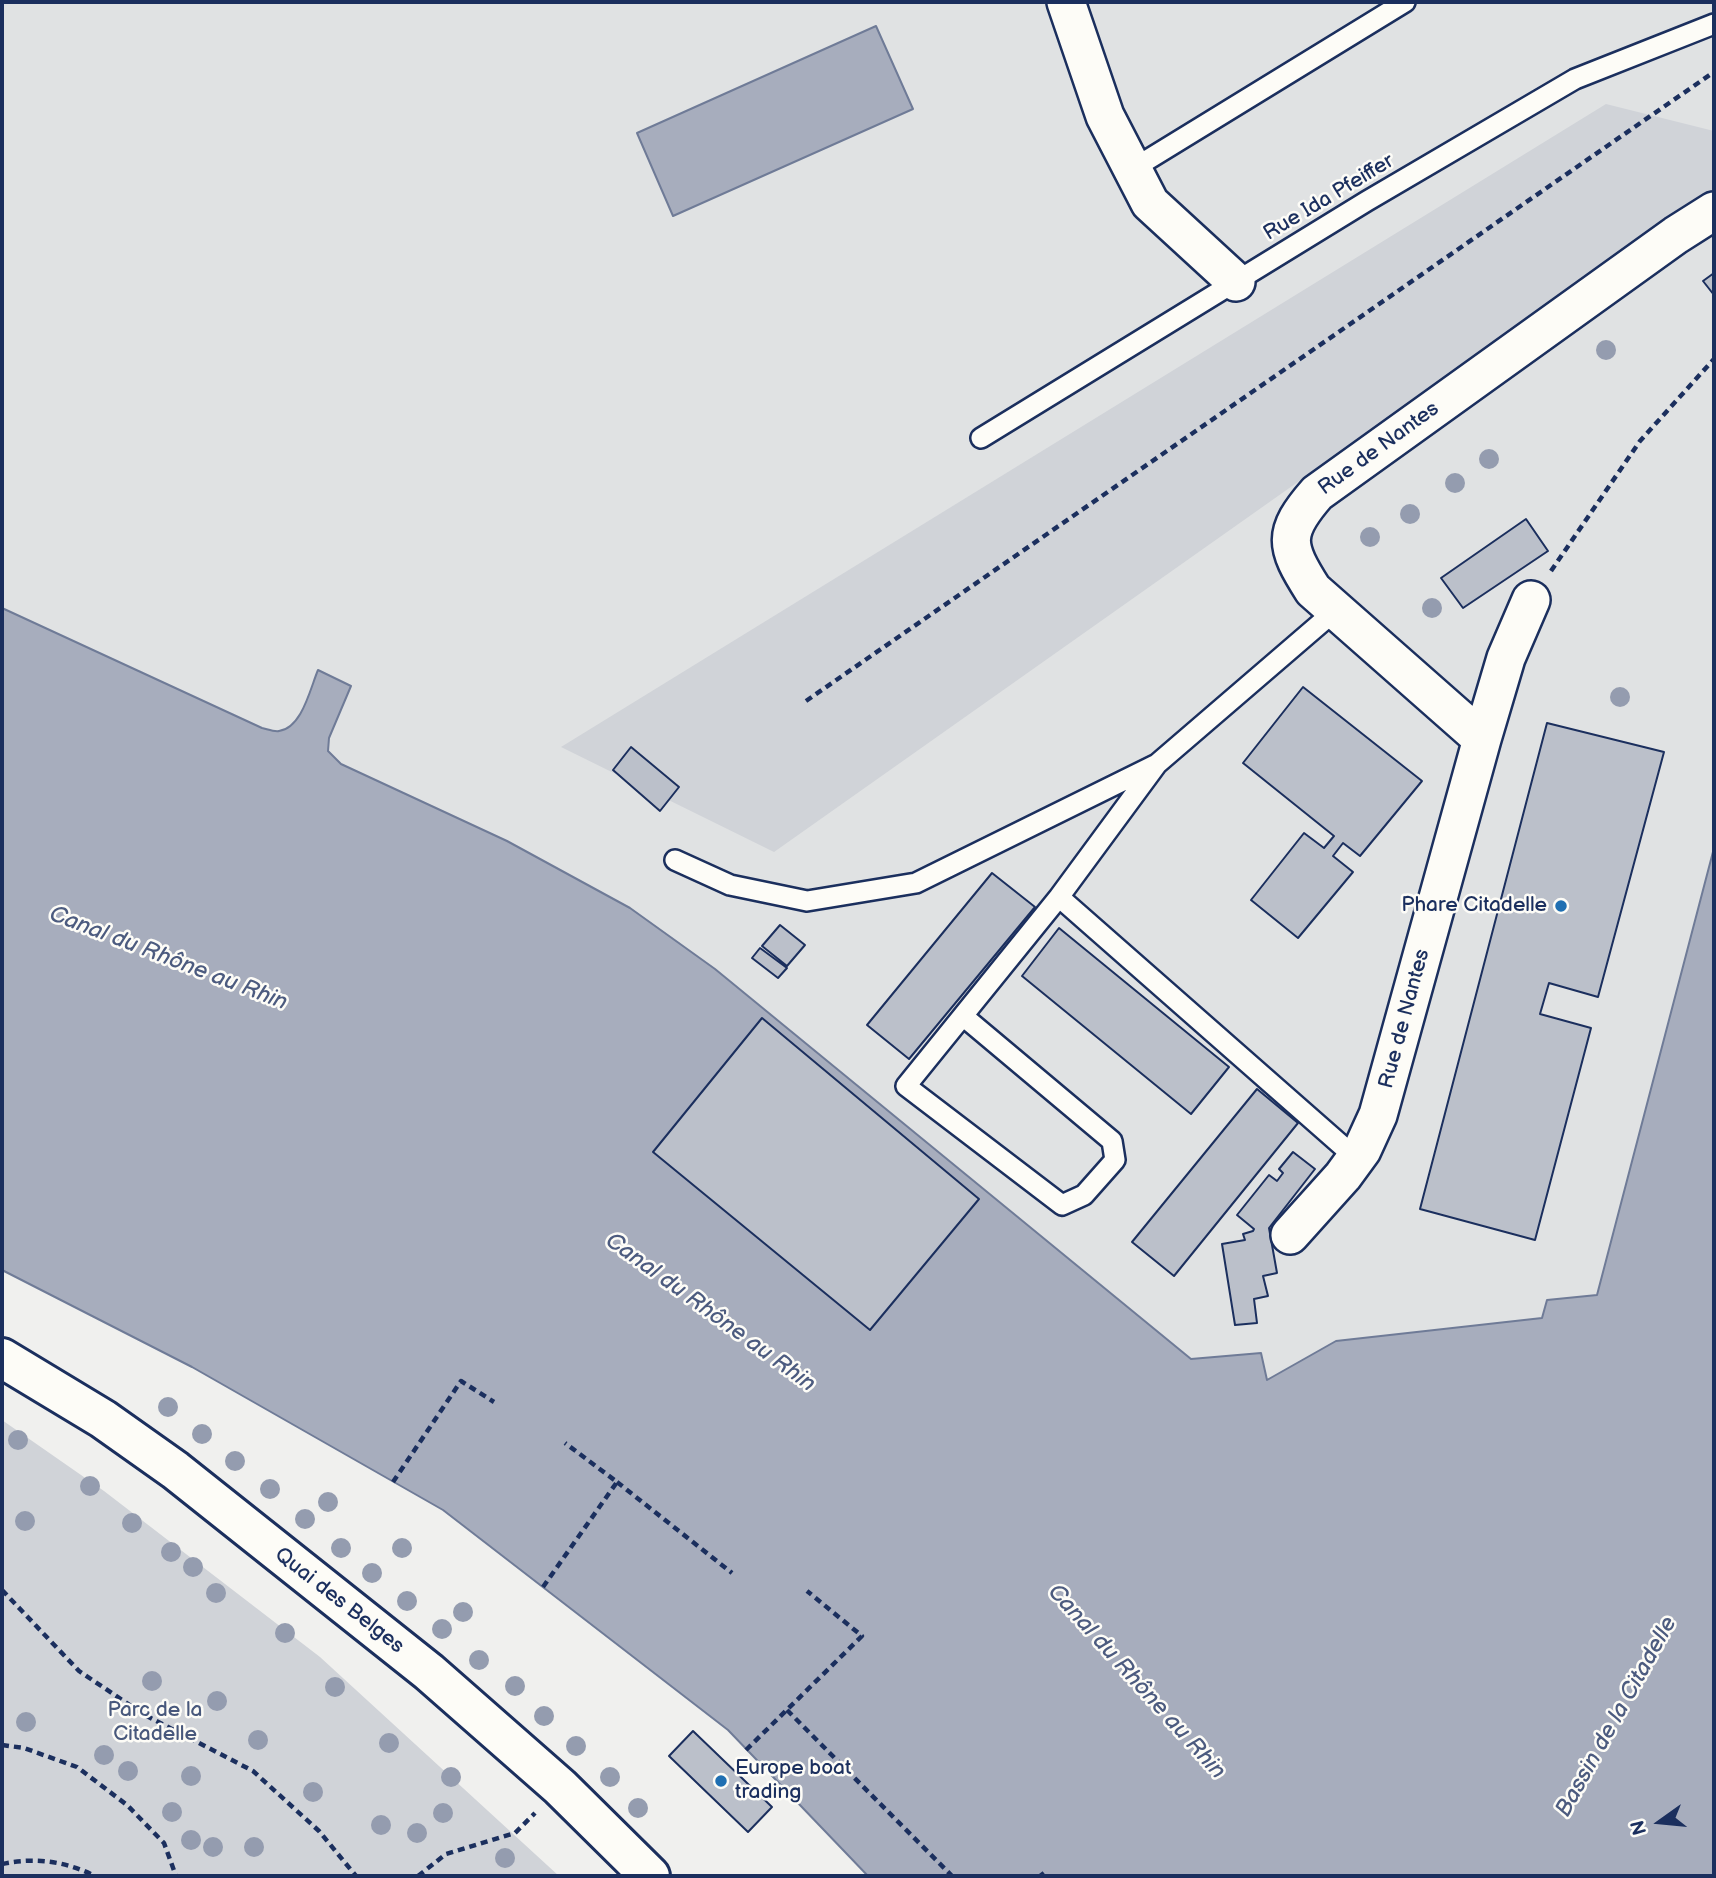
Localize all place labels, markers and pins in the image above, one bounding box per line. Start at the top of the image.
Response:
place label: Phare Citadelle [1401,893,1547,919]
marker: Phare Citadelle [1553,898,1569,914]
place label: Europe boat trading [735,1756,851,1806]
marker: Europe boat trading [713,1773,729,1789]

